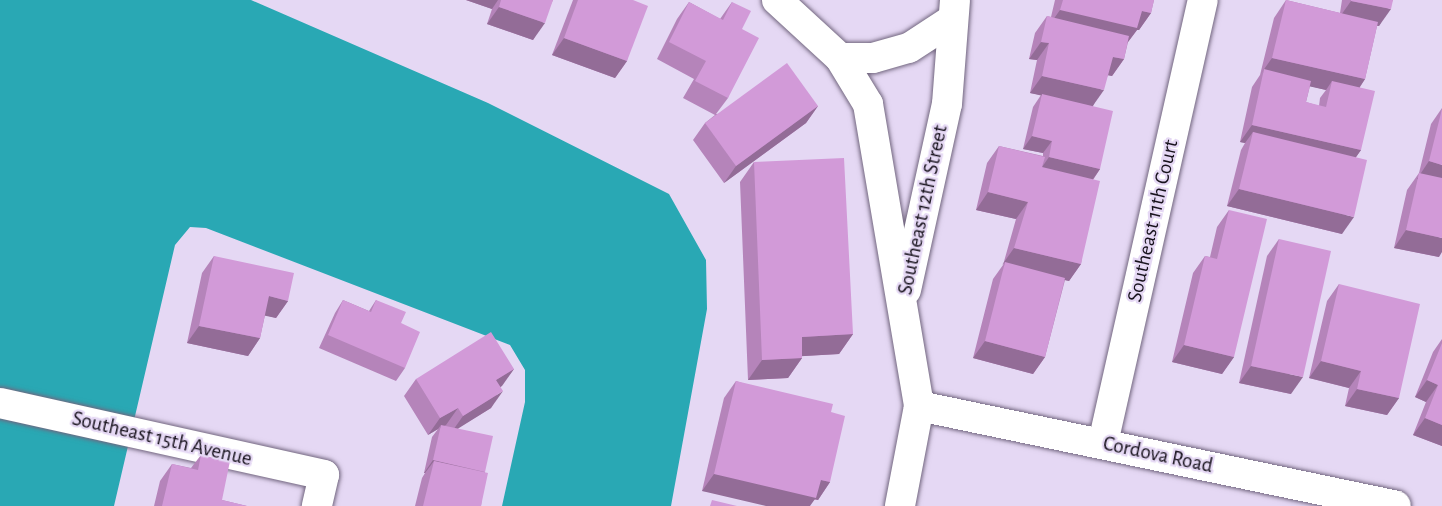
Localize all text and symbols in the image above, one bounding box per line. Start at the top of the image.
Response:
street label: Southeast 12th Street [893,123,953,297]
street label: Southeast 11th Court [1122,137,1184,305]
street label: Southeast 15th Avenue [70,406,254,472]
street label: Cordova Road [1101,431,1215,479]

